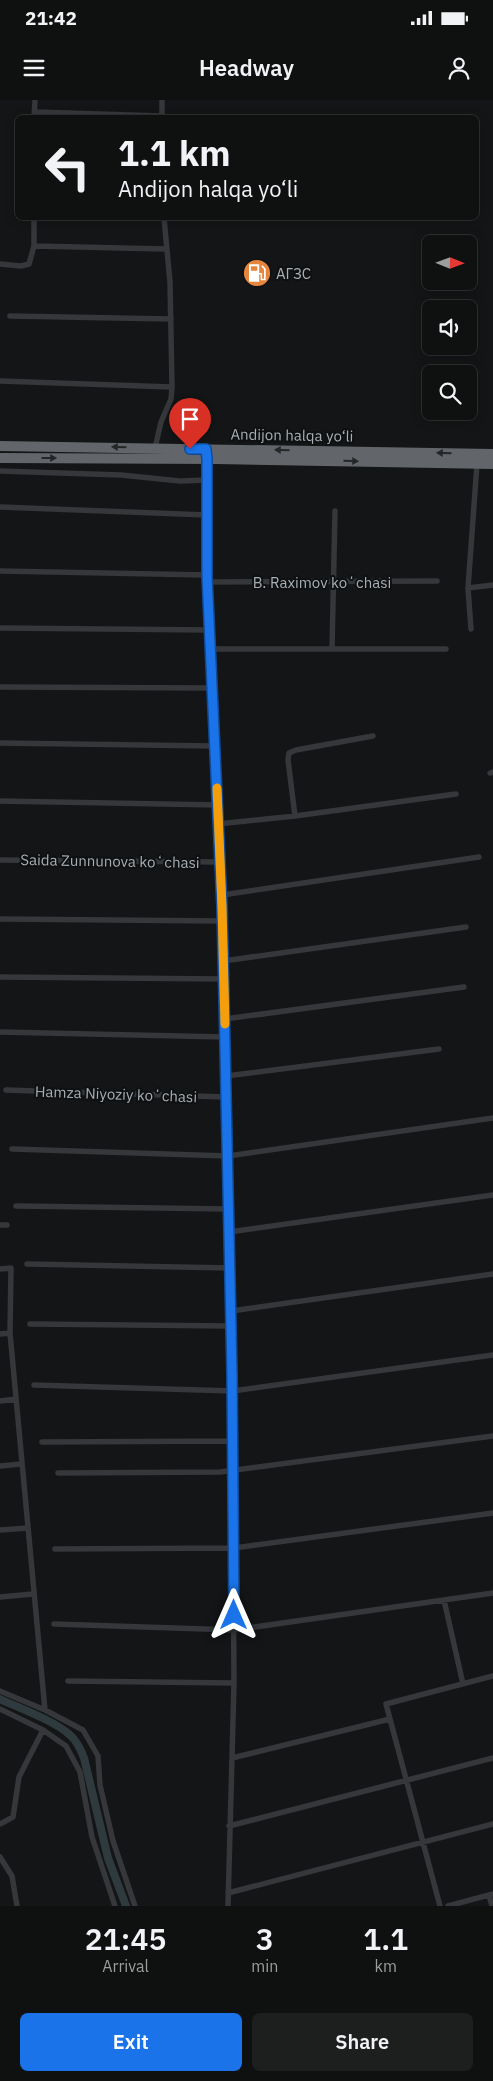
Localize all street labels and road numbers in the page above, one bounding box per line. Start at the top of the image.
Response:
street label: Andijon halqa yo‘li [230,424,354,446]
street label: B. Raximov koʻchasi [253,573,391,592]
street label: Saida Zunnunova koʻchasi [20,850,200,872]
street label: Hamza Niyoziy koʻchasi [35,1082,197,1106]

